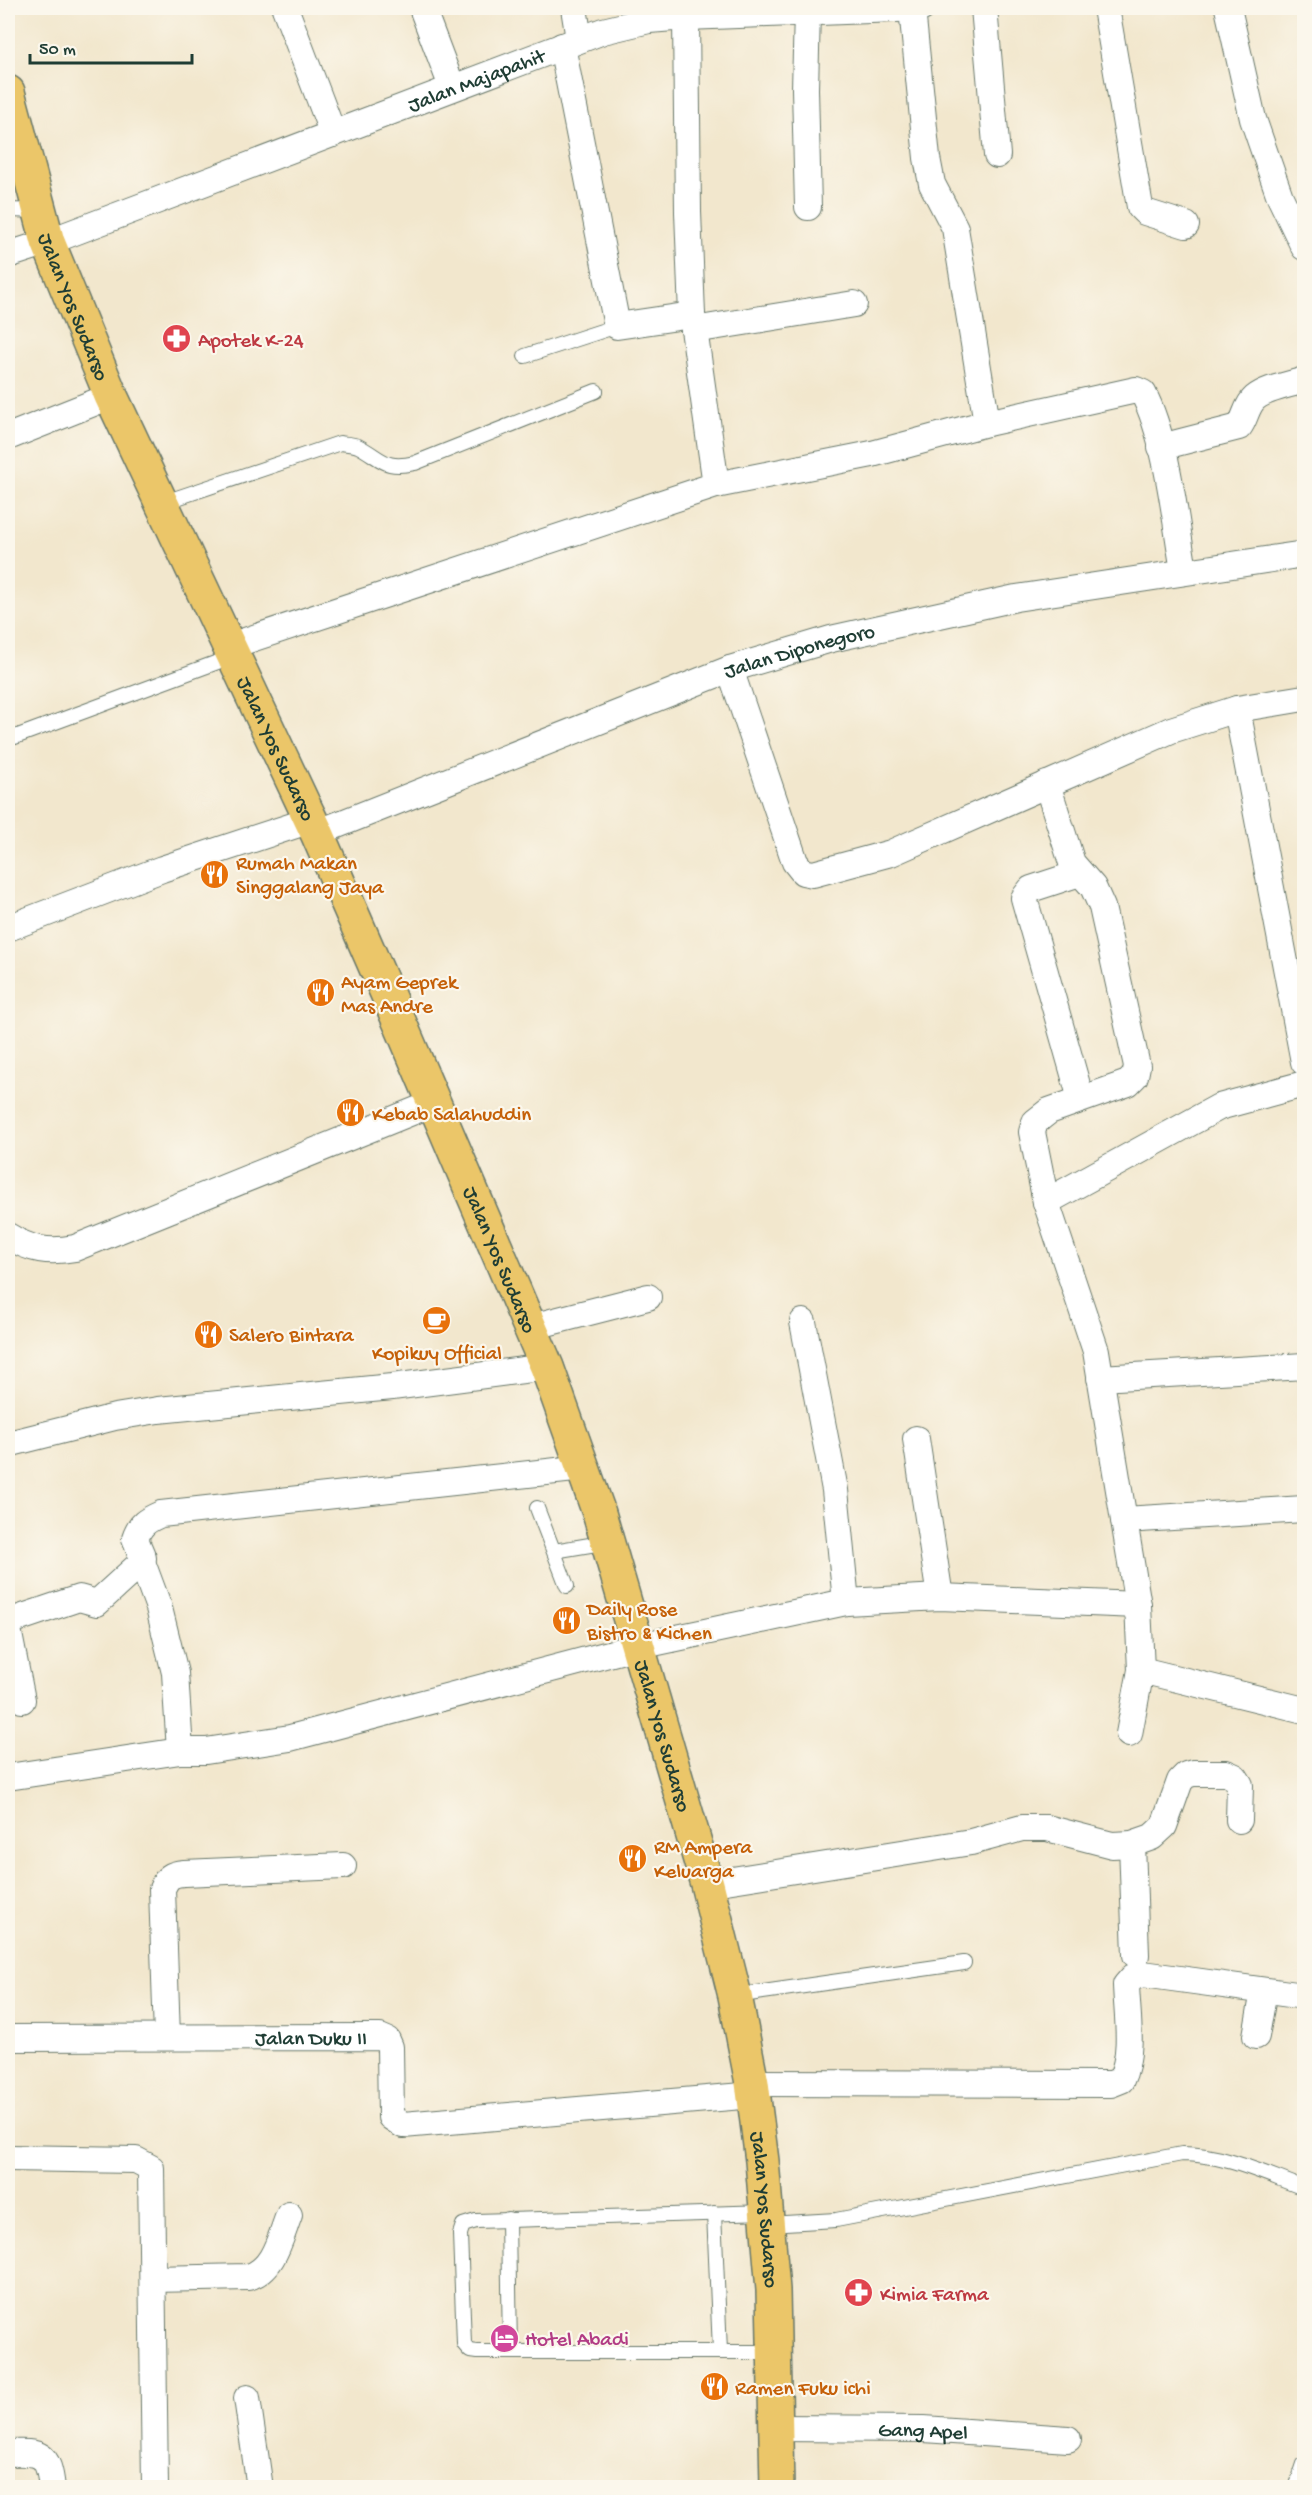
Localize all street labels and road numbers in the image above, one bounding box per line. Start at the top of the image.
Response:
street label: Jalan Majapahit [405,44,552,120]
street label: Jalan Yos Sudarso [30,231,113,385]
street label: Jalan Diponegoro [721,621,878,686]
street label: Jalan Yos Sudarso [229,673,319,826]
street label: Jalan Yos Sudarso [455,1183,540,1338]
street label: Jalan Yos Sudarso [626,1658,694,1816]
street label: Jalan Duku II [255,2028,367,2053]
street label: Jalan Yos Sudarso [742,2130,782,2289]
street label: Gang Apel [878,2420,969,2448]

